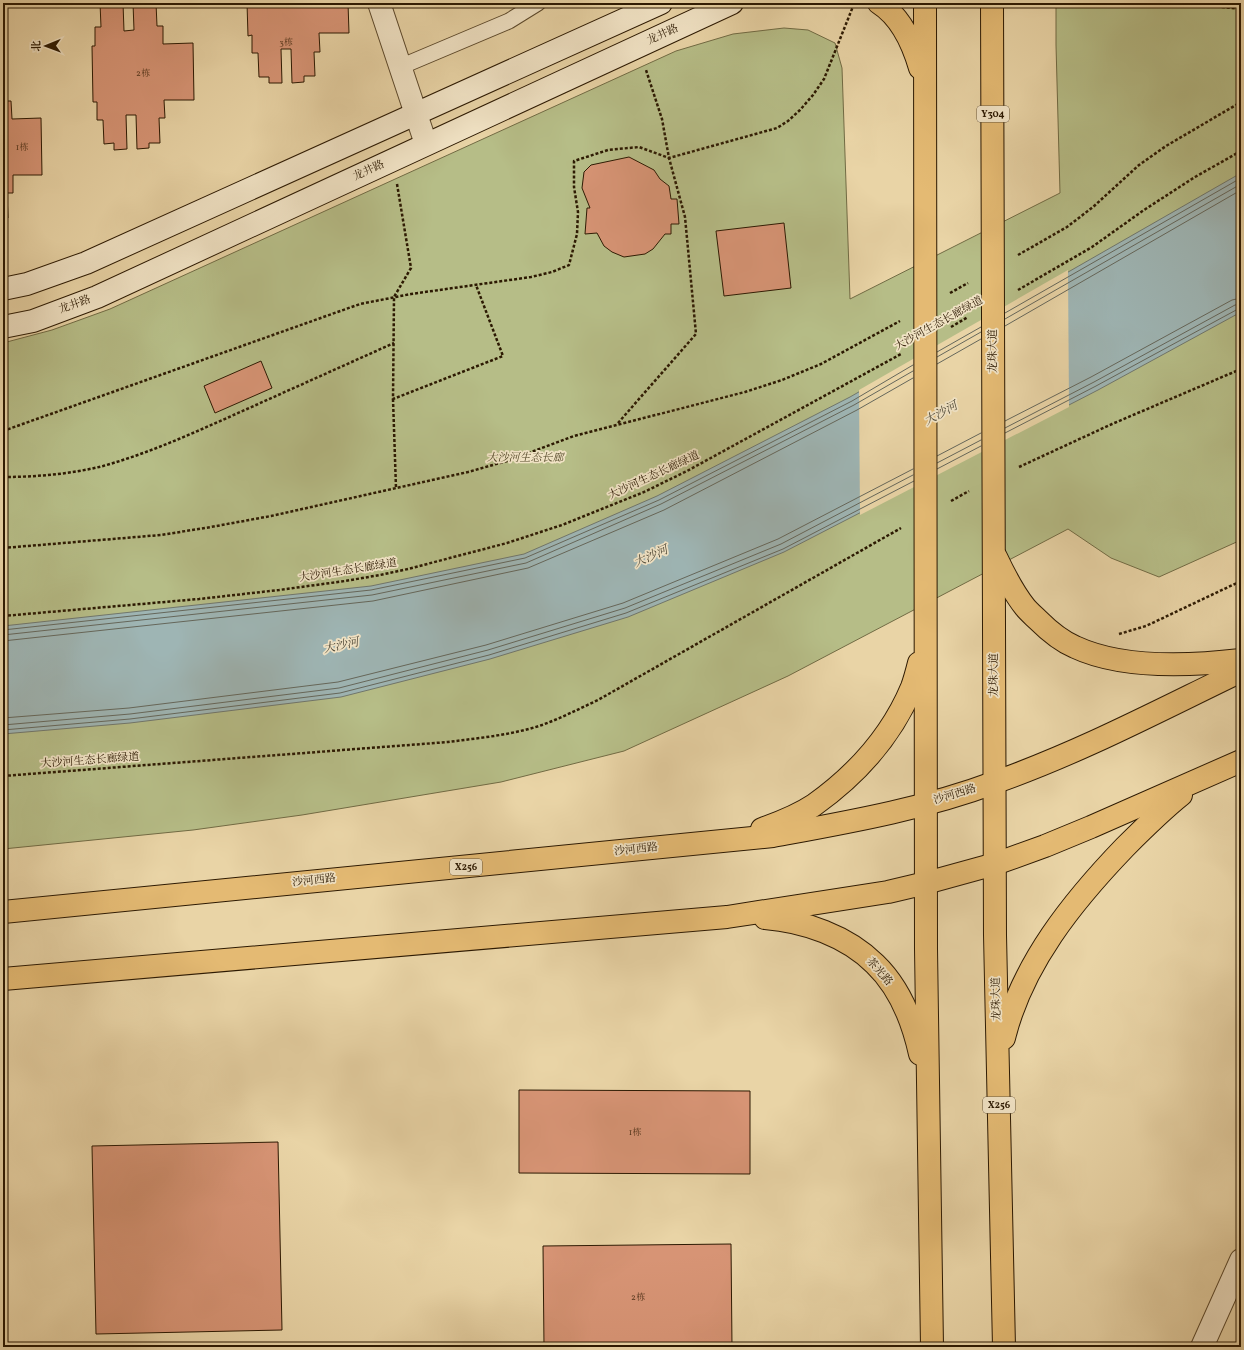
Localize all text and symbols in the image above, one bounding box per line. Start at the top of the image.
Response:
street label: 龙井路 [645,21,681,49]
north arrow [26,26,66,66]
house number: 3栋 [279,36,293,49]
text: 北 [30,41,45,52]
house number: 2栋 [136,67,150,80]
road number: Y304 [977,106,1009,122]
house number: 1栋 [16,141,28,154]
street label: 龙井路 [351,157,387,185]
street label: 龙井路 [57,292,93,318]
street label: 大沙河生态长廊绿道 [892,293,986,355]
street label: 龙珠大道 [986,329,1001,373]
water label: 大沙河 [921,397,962,430]
street label: 大沙河生态长廊绿道 [606,448,702,504]
park label: 大沙河生态长廊 [487,451,565,466]
water label: 大沙河 [631,542,673,572]
street label: 大沙河生态长廊绿道 [298,556,398,586]
water label: 大沙河 [322,634,362,658]
street label: 龙珠大道 [987,653,1002,697]
street label: 大沙河生态长廊绿道 [40,750,140,772]
street label: 沙河西路 [932,781,978,809]
street label: 沙河西路 [613,840,659,860]
road number: X256 [450,859,482,875]
street label: 沙河西路 [291,871,337,891]
street label: 茶光路 [863,955,895,989]
street label: 龙珠大道 [989,977,1005,1021]
road number: X256 [983,1097,1015,1113]
house number: 1栋 [629,1126,641,1139]
house number: 2栋 [631,1291,645,1304]

